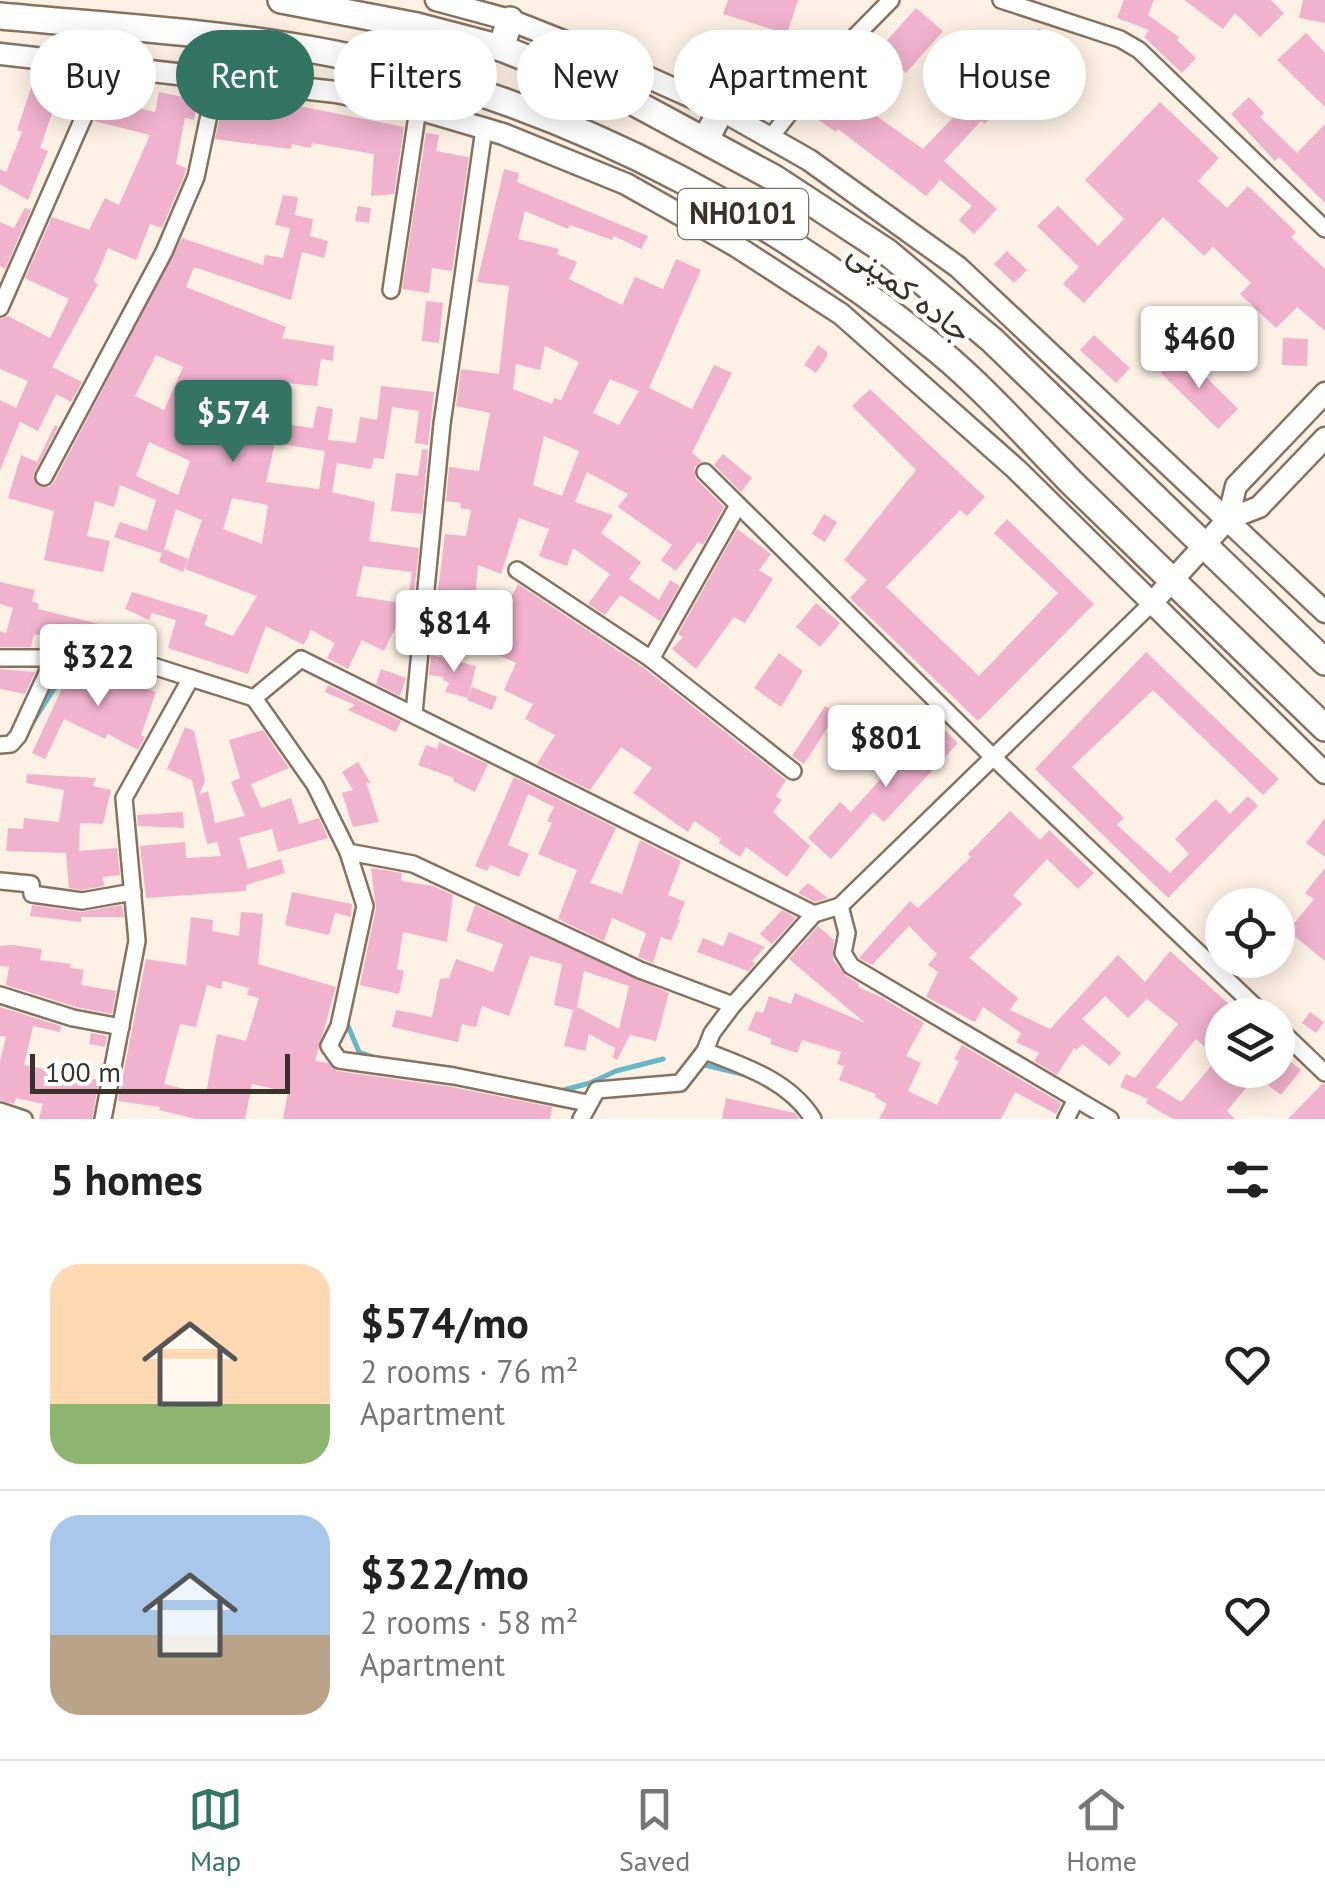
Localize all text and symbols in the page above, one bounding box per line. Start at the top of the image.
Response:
chip: Buy [30,30,156,120]
chip: Rent [176,30,314,120]
chip: Filters [334,30,497,120]
chip: New [517,30,654,120]
chip: Apartment [674,30,903,120]
chip: House [923,30,1086,120]
road number: NH0101 [678,189,808,239]
street label: جاده کمپنی [839,231,981,353]
pin: $460 [1140,306,1258,391]
text: $460 [1163,317,1235,359]
pin: $574 [174,380,292,465]
text: $574 [197,391,269,433]
pin: $814 [395,590,513,675]
text: $814 [418,601,490,643]
pin: $322 [39,624,157,709]
text: $322 [62,635,134,677]
pin: $801 [827,705,945,790]
text: $801 [850,716,922,758]
map controls [1205,888,1295,1088]
button: locate [1205,888,1295,978]
button: layers [1205,998,1295,1088]
scale bar [30,1049,290,1094]
text: 100 m [45,1053,121,1090]
text: 5 homes [50,1152,203,1207]
icon: filters [1220,1152,1275,1207]
text: $574/mo [360,1295,529,1350]
icon: home [130,1304,250,1424]
icon: heart [1220,1337,1275,1392]
text: 2 rooms · 76 m² [360,1350,578,1392]
text: Apartment [360,1392,505,1434]
text: $322/mo [360,1546,529,1601]
icon: home [130,1555,250,1675]
icon: heart [1220,1588,1275,1643]
text: 2 rooms · 58 m² [360,1601,578,1643]
text: Apartment [360,1643,505,1685]
tab: Map [188,1782,243,1879]
tab: Saved [619,1782,690,1879]
tab: Home [1066,1782,1137,1879]

